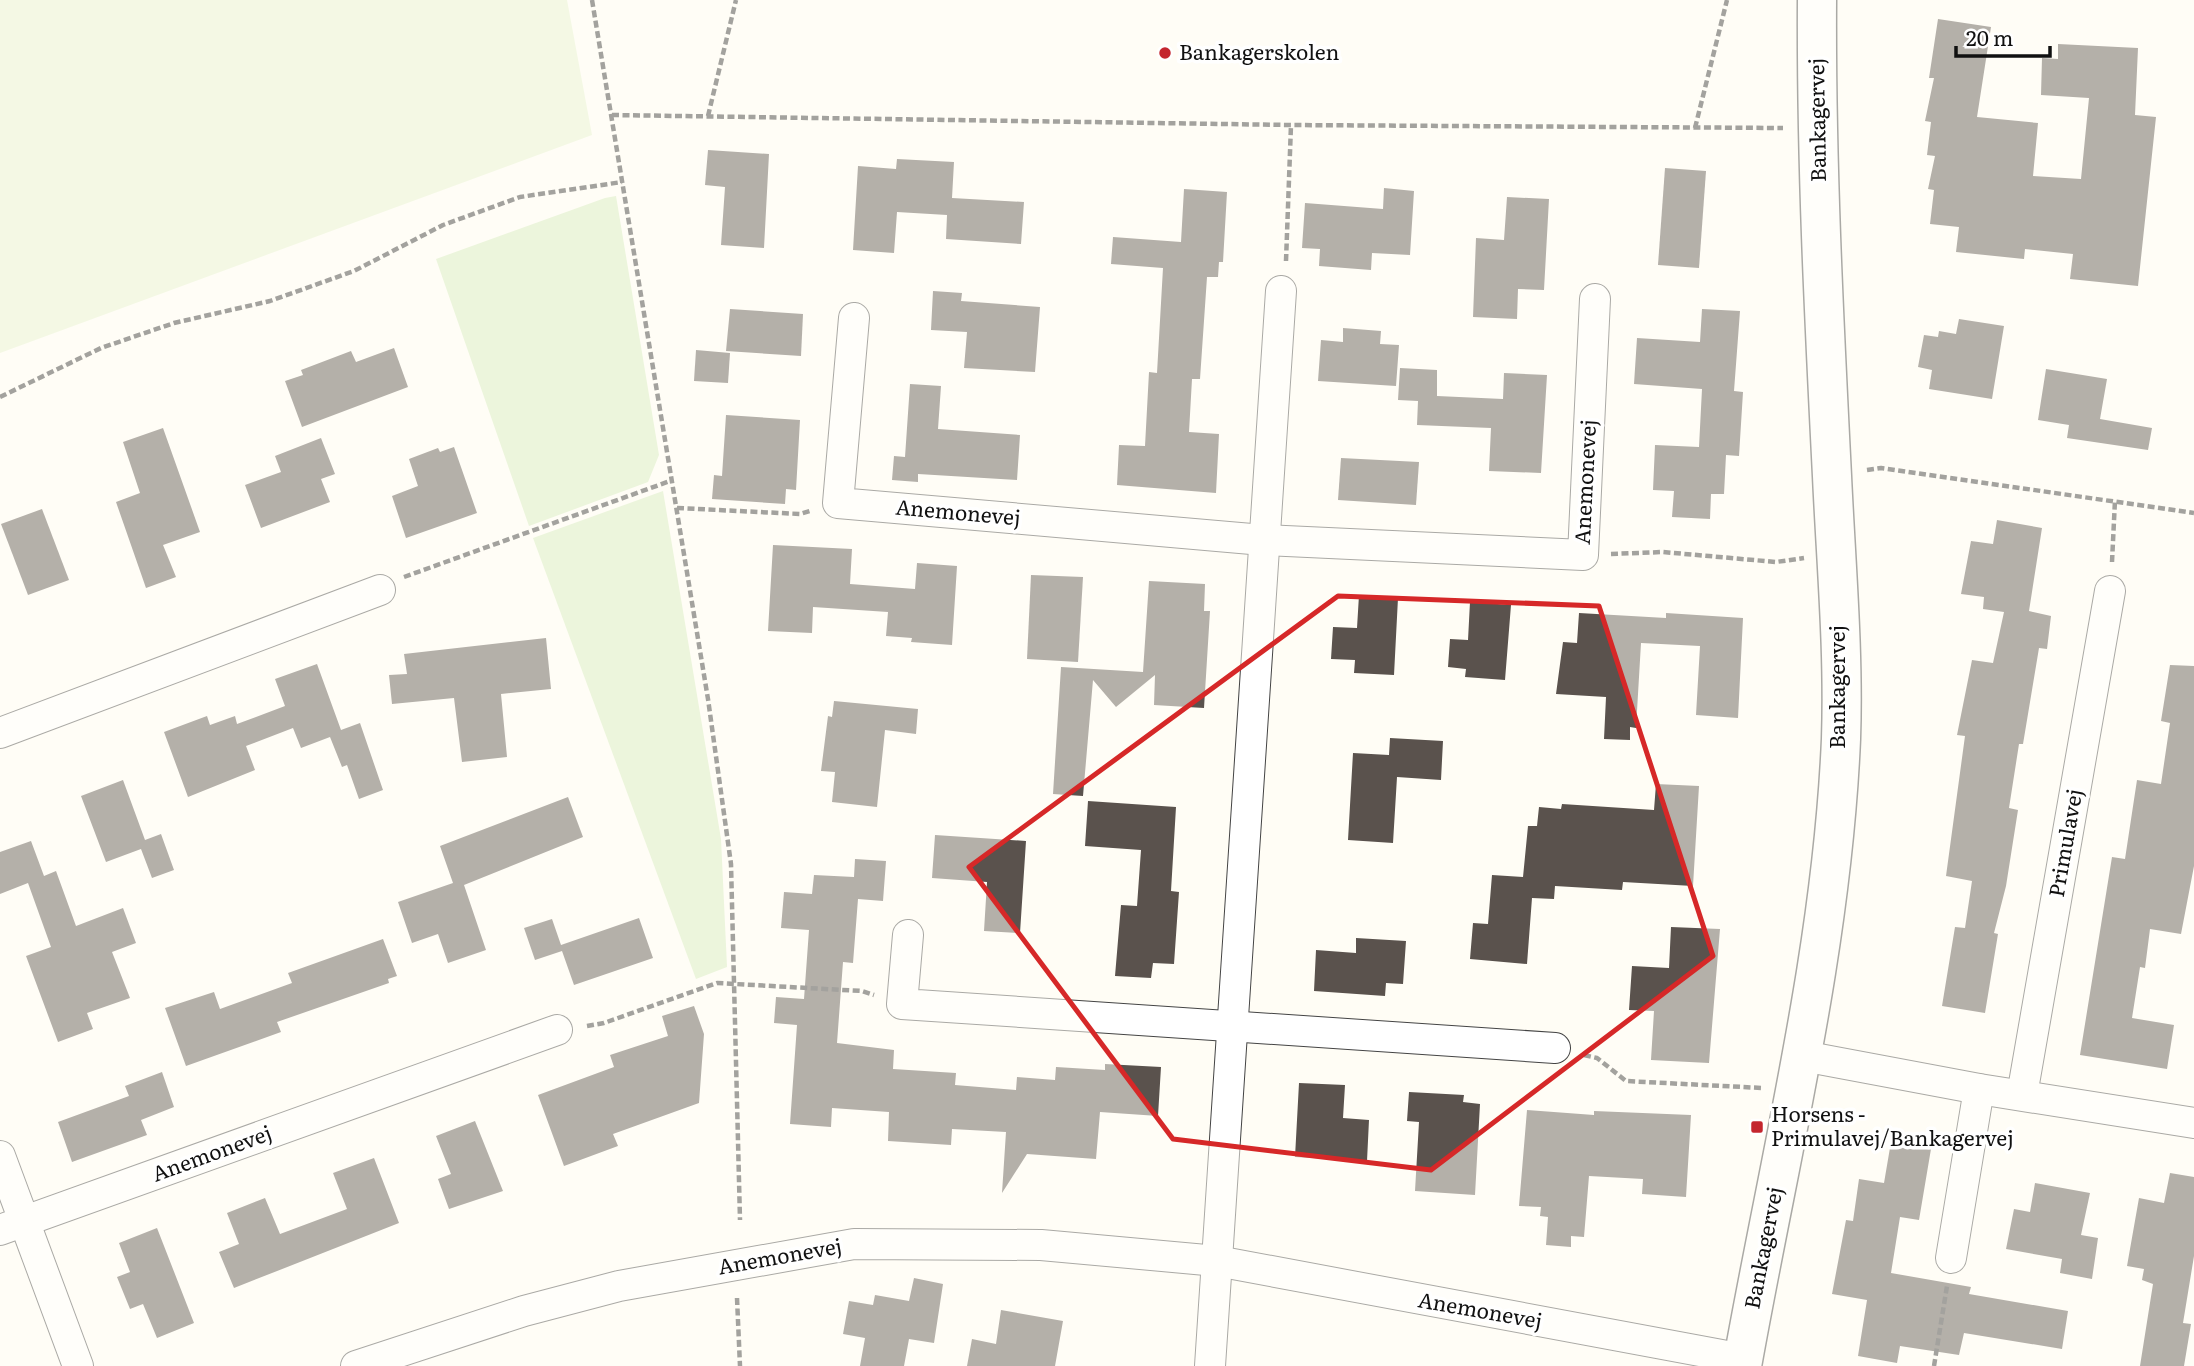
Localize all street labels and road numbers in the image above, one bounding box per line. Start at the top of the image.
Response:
street label: Bankagervej [1799,58,1832,182]
street label: Anemonevej [1565,418,1602,545]
street label: Anemonevej [894,490,1022,531]
street label: Bankagervej [1820,625,1851,749]
street label: Primulavej [2039,786,2088,899]
street label: Anemonevej [147,1116,275,1188]
street label: Bankagervej [1734,1184,1789,1311]
street label: Anemonevej [715,1228,844,1281]
street label: Anemonevej [1416,1282,1545,1335]

